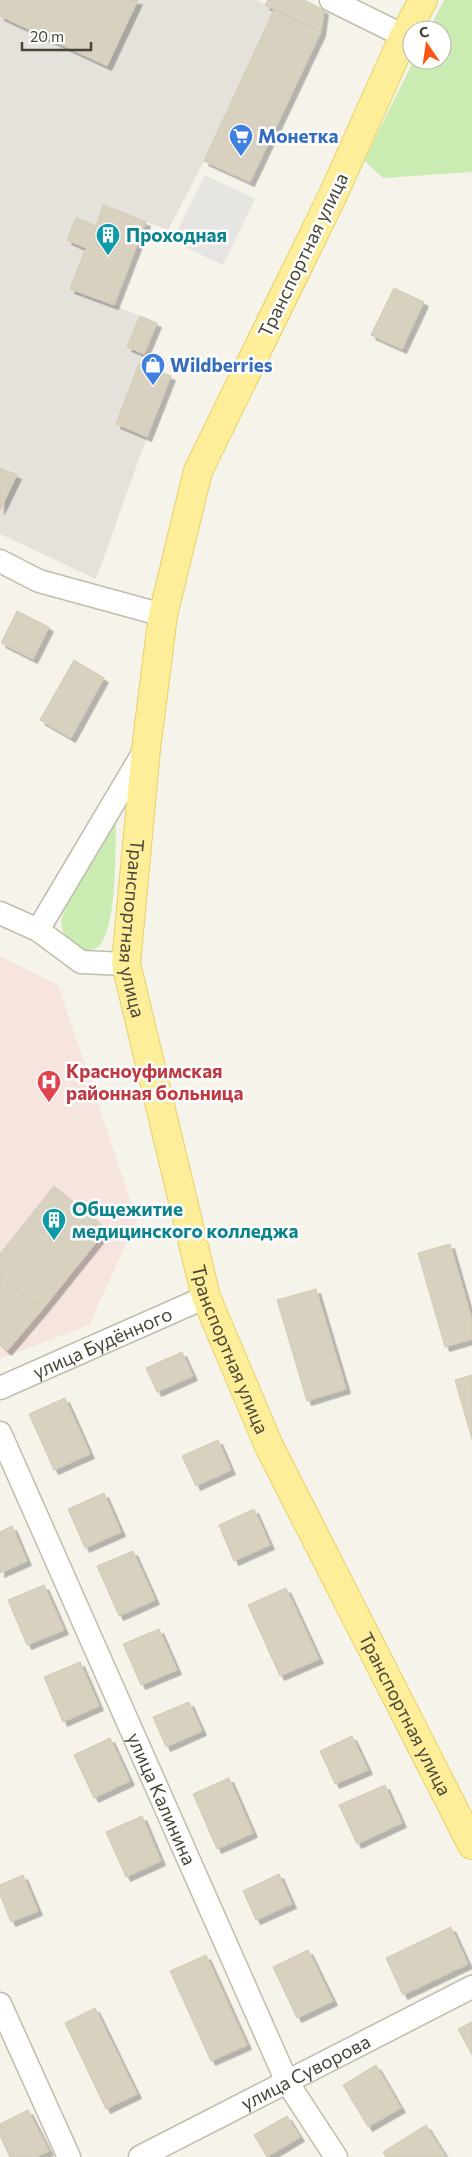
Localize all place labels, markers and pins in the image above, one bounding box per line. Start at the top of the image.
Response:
supermarket icon: Монетка [228,123,254,157]
place label: Монетка [258,124,339,147]
building icon: Проходная [95,222,121,256]
place label: Проходная [126,223,227,246]
shop icon: Wildberries [140,352,166,386]
place label: Wildberries [170,353,273,376]
place label: Красноуфимская районная больница [66,1059,243,1104]
hospital icon: Красноуфимская районная больница [36,1069,62,1103]
place label: Общежитие медицинского колледжа [72,1197,299,1242]
building icon: Общежитие медицинского колледжа [41,1207,67,1241]

